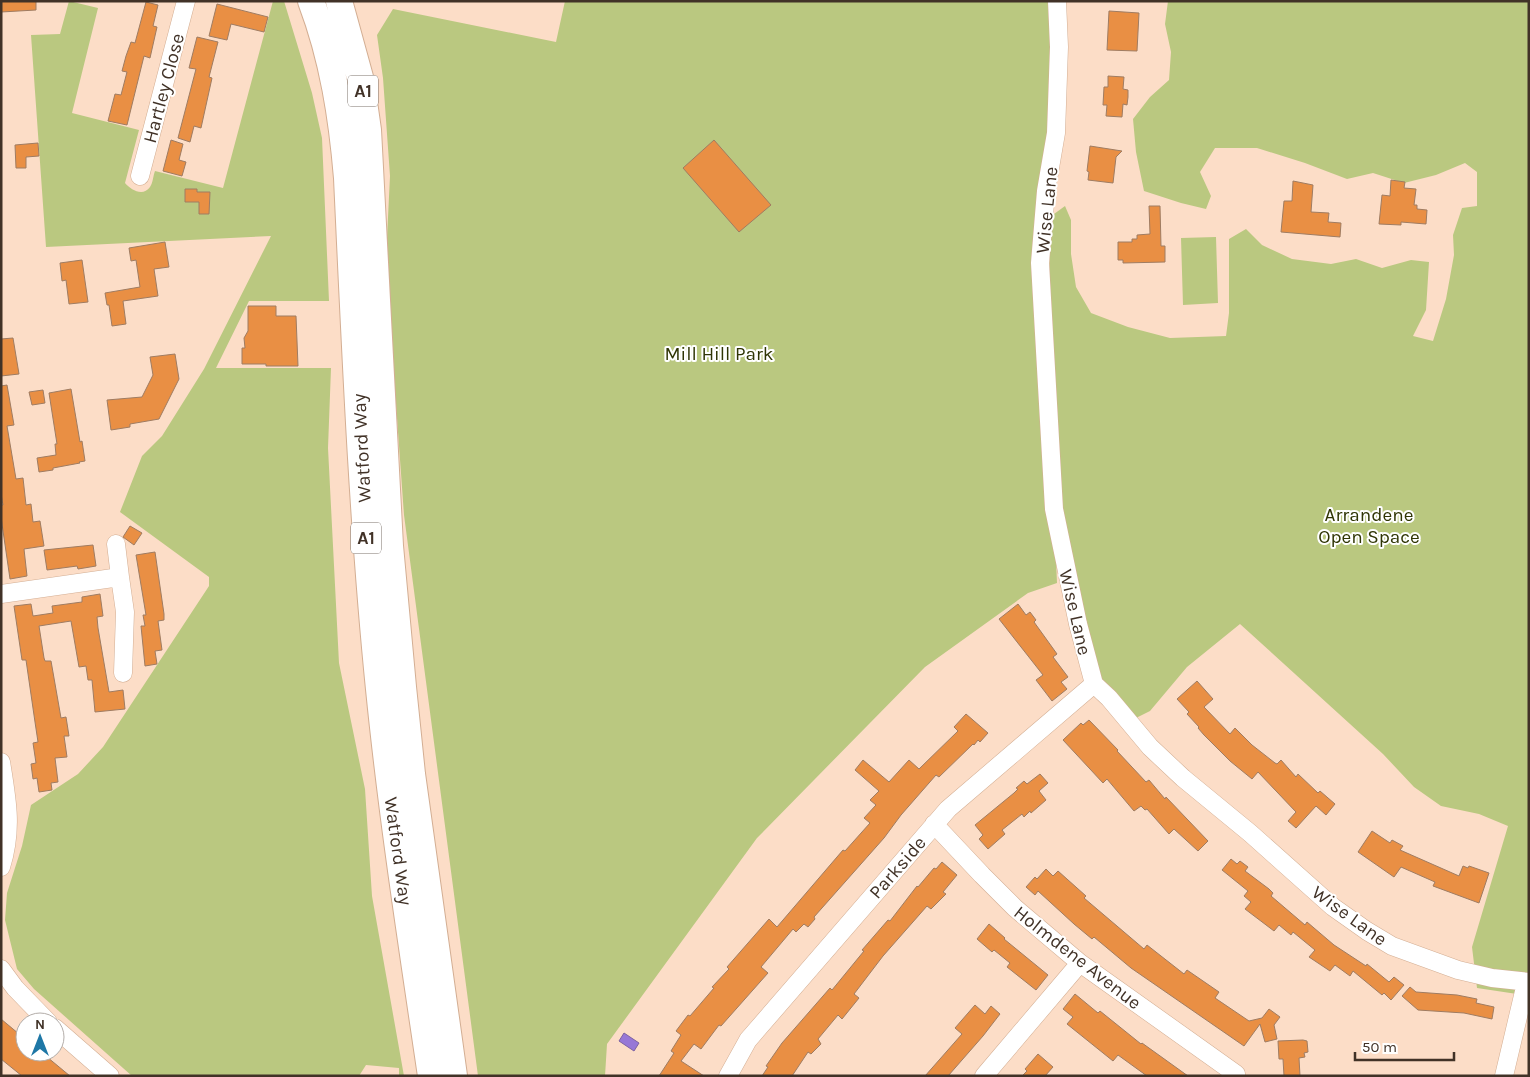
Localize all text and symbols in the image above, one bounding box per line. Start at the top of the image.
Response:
street label: Hartley Close [139,31,189,146]
road number: A1 [348,76,378,106]
street label: Wise Lane [1031,165,1063,255]
park label: Mill Hill Park [665,343,774,365]
street label: Watford Way [348,393,376,503]
park label: Arrandene Open Space [1318,504,1420,548]
road number: A1 [351,522,381,554]
street label: Wise Lane [1054,567,1096,657]
street label: Watford Way [380,796,417,907]
street label: Parkside [865,832,931,903]
street label: Wise Lane [1308,881,1391,950]
street label: Holmdene Avenue [1009,901,1145,1014]
north arrow [15,1012,65,1062]
text: N [35,1016,45,1033]
scale bar [1355,1030,1454,1062]
text: 50 m [1362,1038,1397,1056]

